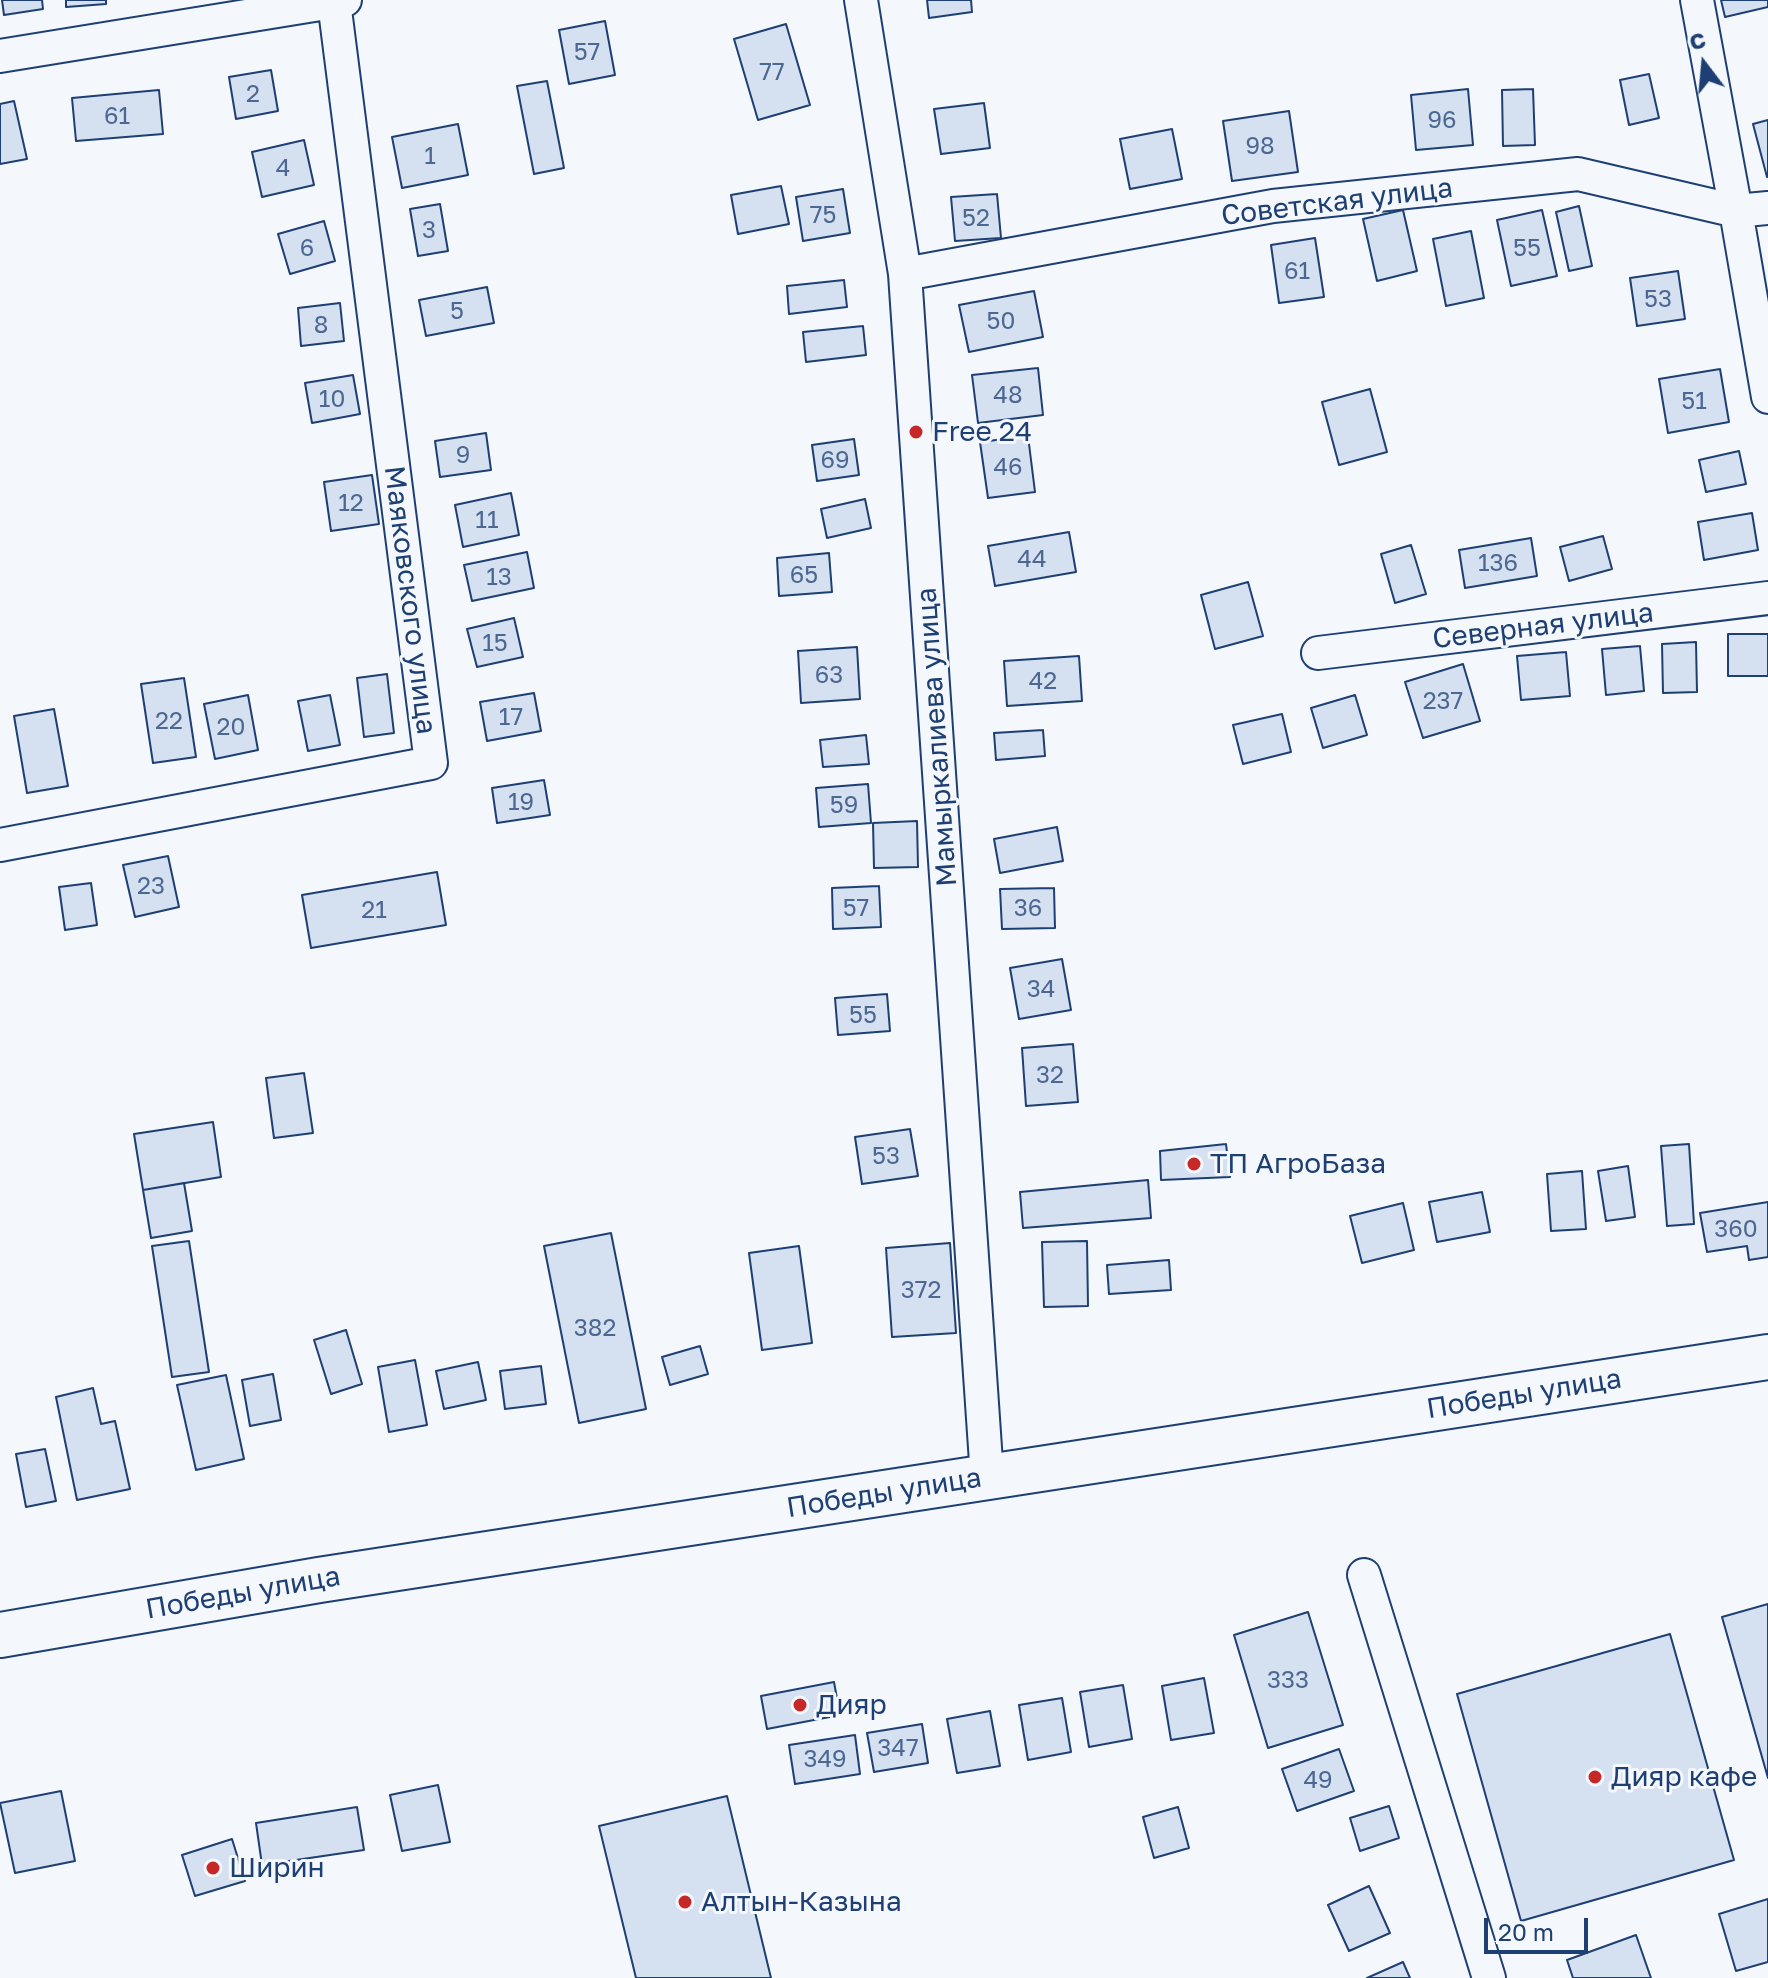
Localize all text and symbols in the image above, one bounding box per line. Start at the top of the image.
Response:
north arrow [1664,24,1744,104]
text: С [1686,25,1708,56]
house number: 57 [574,38,600,66]
house number: 77 [759,58,785,86]
house number: 2 [246,80,260,108]
house number: 61 [104,102,130,130]
house number: 96 [1427,106,1457,134]
house number: 98 [1245,132,1275,160]
house number: 1 [424,142,436,170]
house number: 4 [276,154,290,182]
street label: Советская улица [1219,171,1455,233]
house number: 75 [810,201,836,229]
house number: 52 [962,204,990,232]
house number: 3 [422,216,436,244]
house number: 6 [300,234,314,262]
house number: 55 [1513,234,1541,262]
house number: 61 [1284,257,1310,285]
house number: 53 [1644,285,1672,313]
house number: 5 [450,297,464,325]
house number: 50 [987,307,1015,335]
house number: 8 [314,311,328,339]
house number: 48 [993,381,1023,409]
house number: 10 [319,385,345,413]
house number: 51 [1681,387,1707,415]
place label: Free 24 [932,415,1032,449]
marker: Free 24 [907,423,925,441]
house number: 9 [456,441,470,469]
house number: 69 [820,446,850,474]
house number: 46 [993,453,1023,481]
street label: Маяковского улица [377,464,443,736]
house number: 12 [338,489,364,517]
house number: 11 [475,506,499,534]
house number: 44 [1017,545,1047,573]
house number: 136 [1478,549,1518,577]
house number: 65 [790,561,818,589]
house number: 13 [486,563,512,591]
street label: Мамыркалиева улица [910,586,964,888]
street label: Северная улица [1431,596,1655,656]
house number: 15 [482,629,508,657]
house number: 63 [815,661,843,689]
house number: 42 [1029,667,1057,695]
house number: 237 [1423,687,1463,715]
house number: 17 [499,703,523,731]
house number: 22 [155,707,183,735]
house number: 20 [217,713,245,741]
house number: 19 [508,788,534,816]
house number: 59 [830,791,858,819]
house number: 23 [137,872,165,900]
house number: 57 [843,894,869,922]
house number: 36 [1014,894,1042,922]
house number: 21 [361,896,387,924]
house number: 34 [1027,975,1055,1003]
house number: 55 [849,1001,877,1029]
house number: 32 [1036,1061,1064,1089]
house number: 53 [872,1142,900,1170]
place label: ТП АгроБаза [1210,1147,1386,1181]
marker: ТП АгроБаза [1185,1155,1203,1173]
house number: 360 [1714,1215,1758,1243]
house number: 372 [901,1276,941,1304]
house number: 382 [574,1314,616,1342]
street label: Победы улица [1424,1362,1624,1426]
street label: Победы улица [784,1461,984,1525]
street label: Победы улица [143,1559,343,1627]
house number: 333 [1267,1666,1309,1694]
place label: Дияр [816,1688,887,1722]
marker: Дияр [791,1696,809,1714]
house number: 347 [877,1734,919,1762]
house number: 349 [803,1745,847,1773]
place label: Дияр кафе [1611,1760,1757,1794]
house number: 49 [1303,1766,1333,1794]
marker: Дияр кафе [1586,1768,1604,1786]
place label: Ширин [229,1851,325,1885]
marker: Ширин [204,1859,222,1877]
place label: Алтын-Казына [701,1885,902,1919]
marker: Алтын-Казына [676,1893,694,1911]
scale bar [1488,1902,1592,1952]
text: 20 m [1498,1917,1554,1946]

